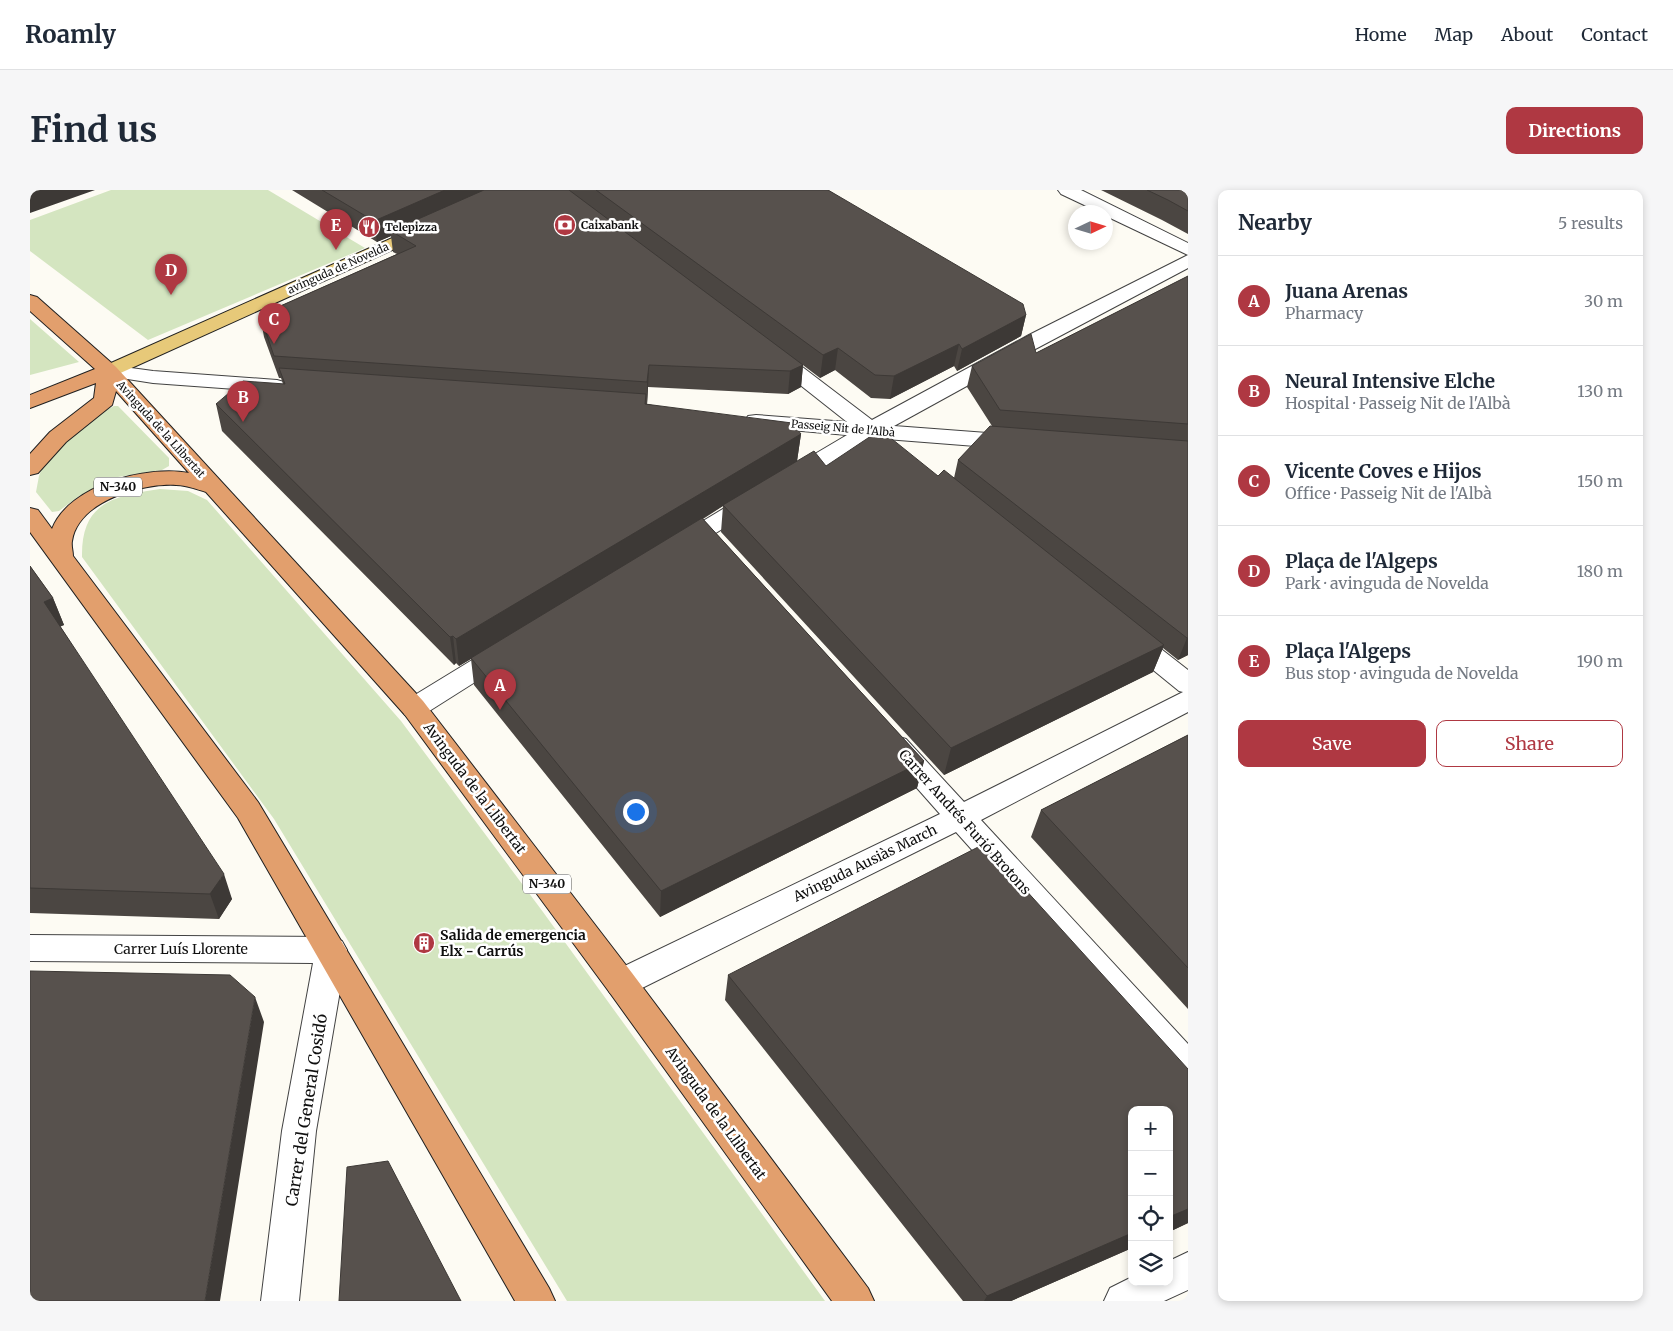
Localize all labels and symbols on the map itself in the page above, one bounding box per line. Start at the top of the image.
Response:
north arrow [1068,205,1113,250]
pin: E [320,209,352,250]
bank icon: Caixabank [553,213,577,237]
restaurant icon: Telepizza [357,215,381,239]
place label: Caixabank [581,218,639,232]
place label: Telepizza [385,220,437,234]
street label: avinguda de Novelda [285,239,391,297]
pin: D [155,254,187,295]
pin: C [258,303,290,344]
street label: Avinguda de la Llibertat [113,377,209,481]
pin: B [227,381,259,422]
street label: Passeig Nit de l'Albà [790,416,896,440]
road number: N-340 [94,478,142,496]
pin: A [484,669,516,710]
street label: Avinguda de la Llibertat [419,718,531,858]
street label: Carrer Andrés Furió Brotons [895,746,1035,898]
your location [623,799,649,825]
street label: Avinguda Ausiàs March [789,820,940,906]
road number: N-340 [523,874,571,894]
place label: Salida de emergencia Elx - Carrús [440,926,586,960]
building icon: Salida de emergencia Elx - Carrús [412,931,436,955]
street label: Carrer Luís Llorente [114,940,248,958]
street label: Carrer del General Cosidó [281,1012,331,1208]
street label: Avinguda de la Llibertat [661,1042,771,1183]

